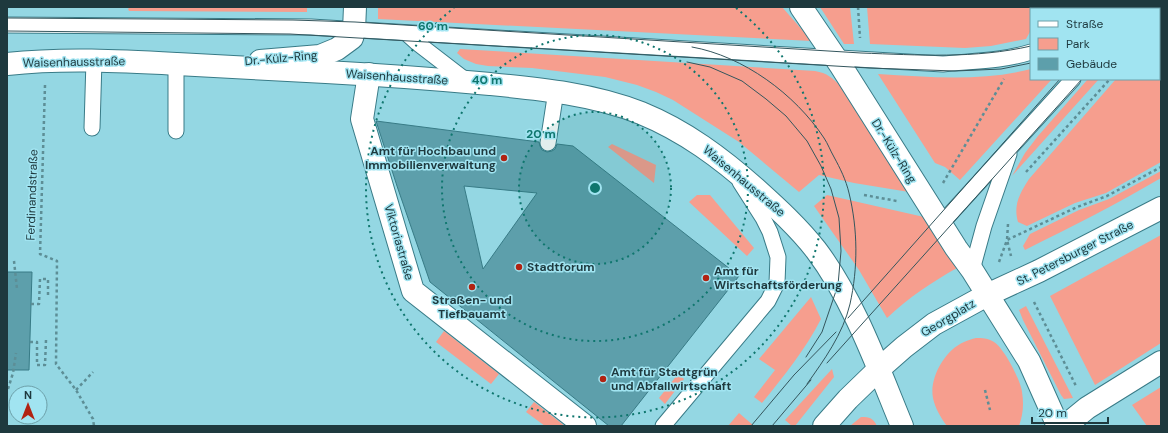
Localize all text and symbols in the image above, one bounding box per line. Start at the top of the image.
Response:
legend [1030,8,1160,80]
text: Straße [1066,16,1103,32]
text: 60 m [418,18,448,34]
text: Park [1066,36,1090,52]
street label: Dr.-Külz-Ring [244,47,318,69]
street label: Waisenhausstraße [23,53,126,71]
text: Gebäude [1066,56,1117,72]
street label: Waisenhausstraße [345,65,449,89]
text: 40 m [472,72,502,88]
street label: Dr.-Külz-Ring [868,116,920,186]
text: 20 m [526,126,556,142]
street label: Waisenhausstraße [700,142,789,220]
place label: Amt für Hochbau und Immobilienverwaltung [365,143,496,173]
street label: Ferdinandstraße [22,149,42,241]
marker: Amt für Hochbau und Immobilienverwaltung [499,153,509,163]
centre of rings [588,181,602,195]
street label: Viktoriastraße [380,202,418,282]
street label: St. Petersburger Straße [1014,216,1136,289]
place label: Stadtforum [527,259,595,275]
marker: Stadtforum [514,262,524,272]
place label: Amt für Wirtschaftsförderung [714,263,842,293]
marker: Amt für Wirtschaftsförderung [701,273,711,283]
marker: Straßen- und Tiefbauamt [467,282,477,292]
place label: Straßen- und Tiefbauamt [432,292,512,322]
street label: Georgplatz [918,295,978,341]
place label: Amt für Stadtgrün und Abfallwirtschaft [611,364,732,394]
marker: Amt für Stadtgrün und Abfallwirtschaft [598,374,608,384]
north arrow [8,385,48,425]
text: N [24,388,32,402]
scale bar [1032,399,1108,425]
text: 20 m [1038,405,1067,421]

